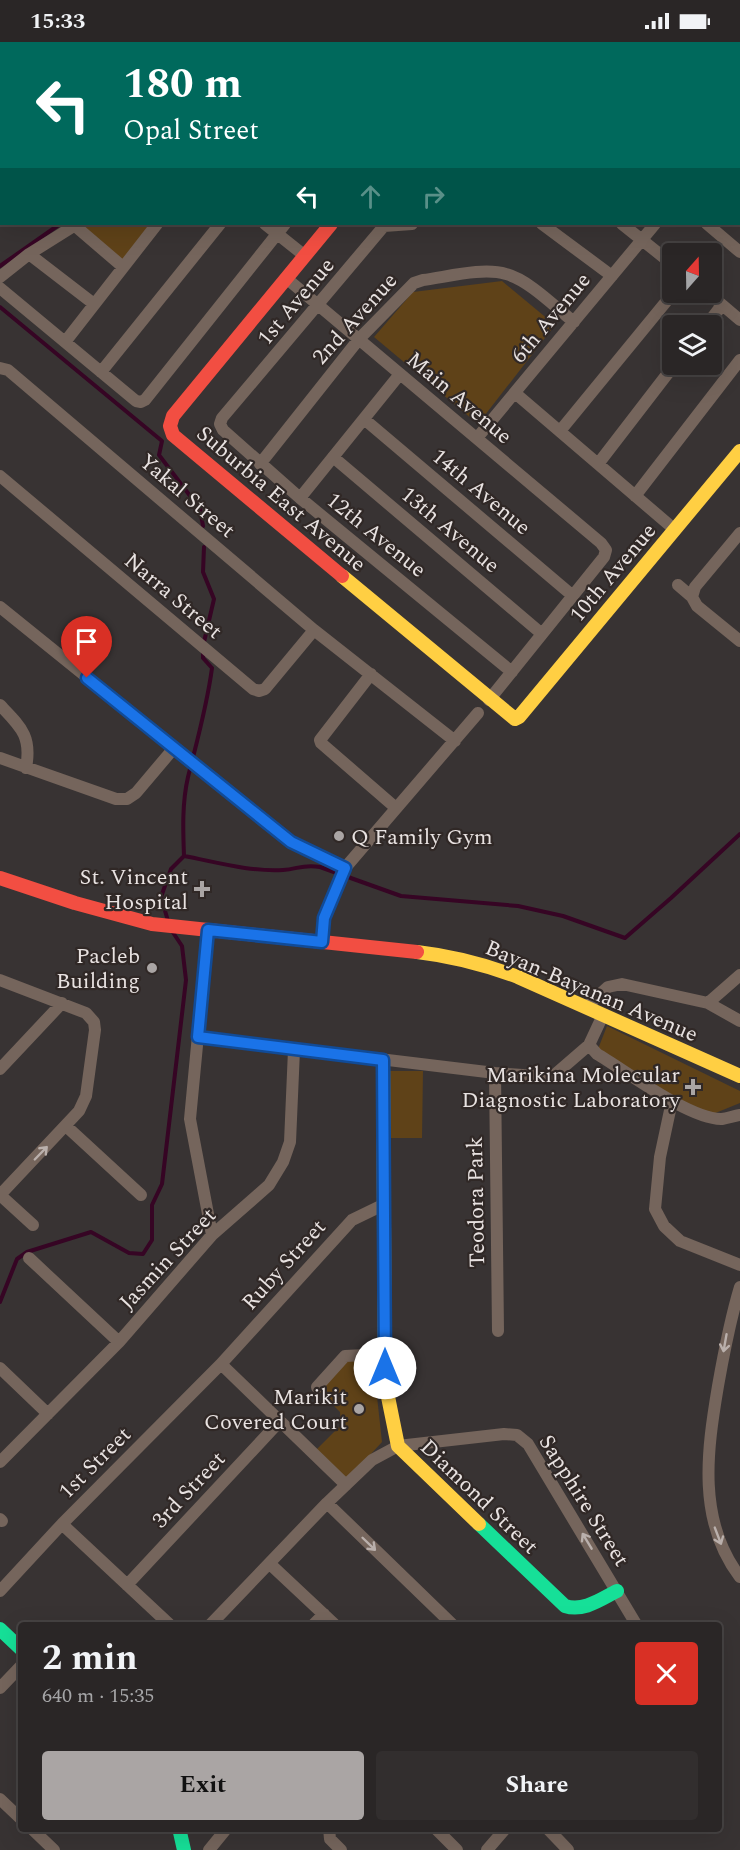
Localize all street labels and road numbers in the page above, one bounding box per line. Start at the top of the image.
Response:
street label: 1st Avenue [249,251,343,353]
street label: 6th Avenue [503,265,599,371]
street label: 2nd Avenue [305,266,406,372]
street label: Main Avenue [399,344,519,452]
street label: Suburbia East Avenue [189,418,373,580]
street label: 14th Avenue [424,441,538,544]
street label: Yakal Street [132,446,243,547]
street label: 13th Avenue [393,479,507,582]
street label: 12th Avenue [319,484,433,586]
street label: 10th Avenue [562,516,665,630]
street label: Narra Street [117,545,230,647]
street label: Bayan-Bayanan Avenue [480,932,703,1051]
street label: Teodora Park [459,1136,494,1268]
street label: Jasmin Street [112,1200,225,1318]
street label: Ruby Street [234,1212,334,1318]
street label: 1st Street [51,1419,139,1507]
street label: Sapphire Street [530,1428,638,1573]
street label: Diamond Street [412,1432,546,1563]
street label: 3rd Street [145,1444,234,1536]

